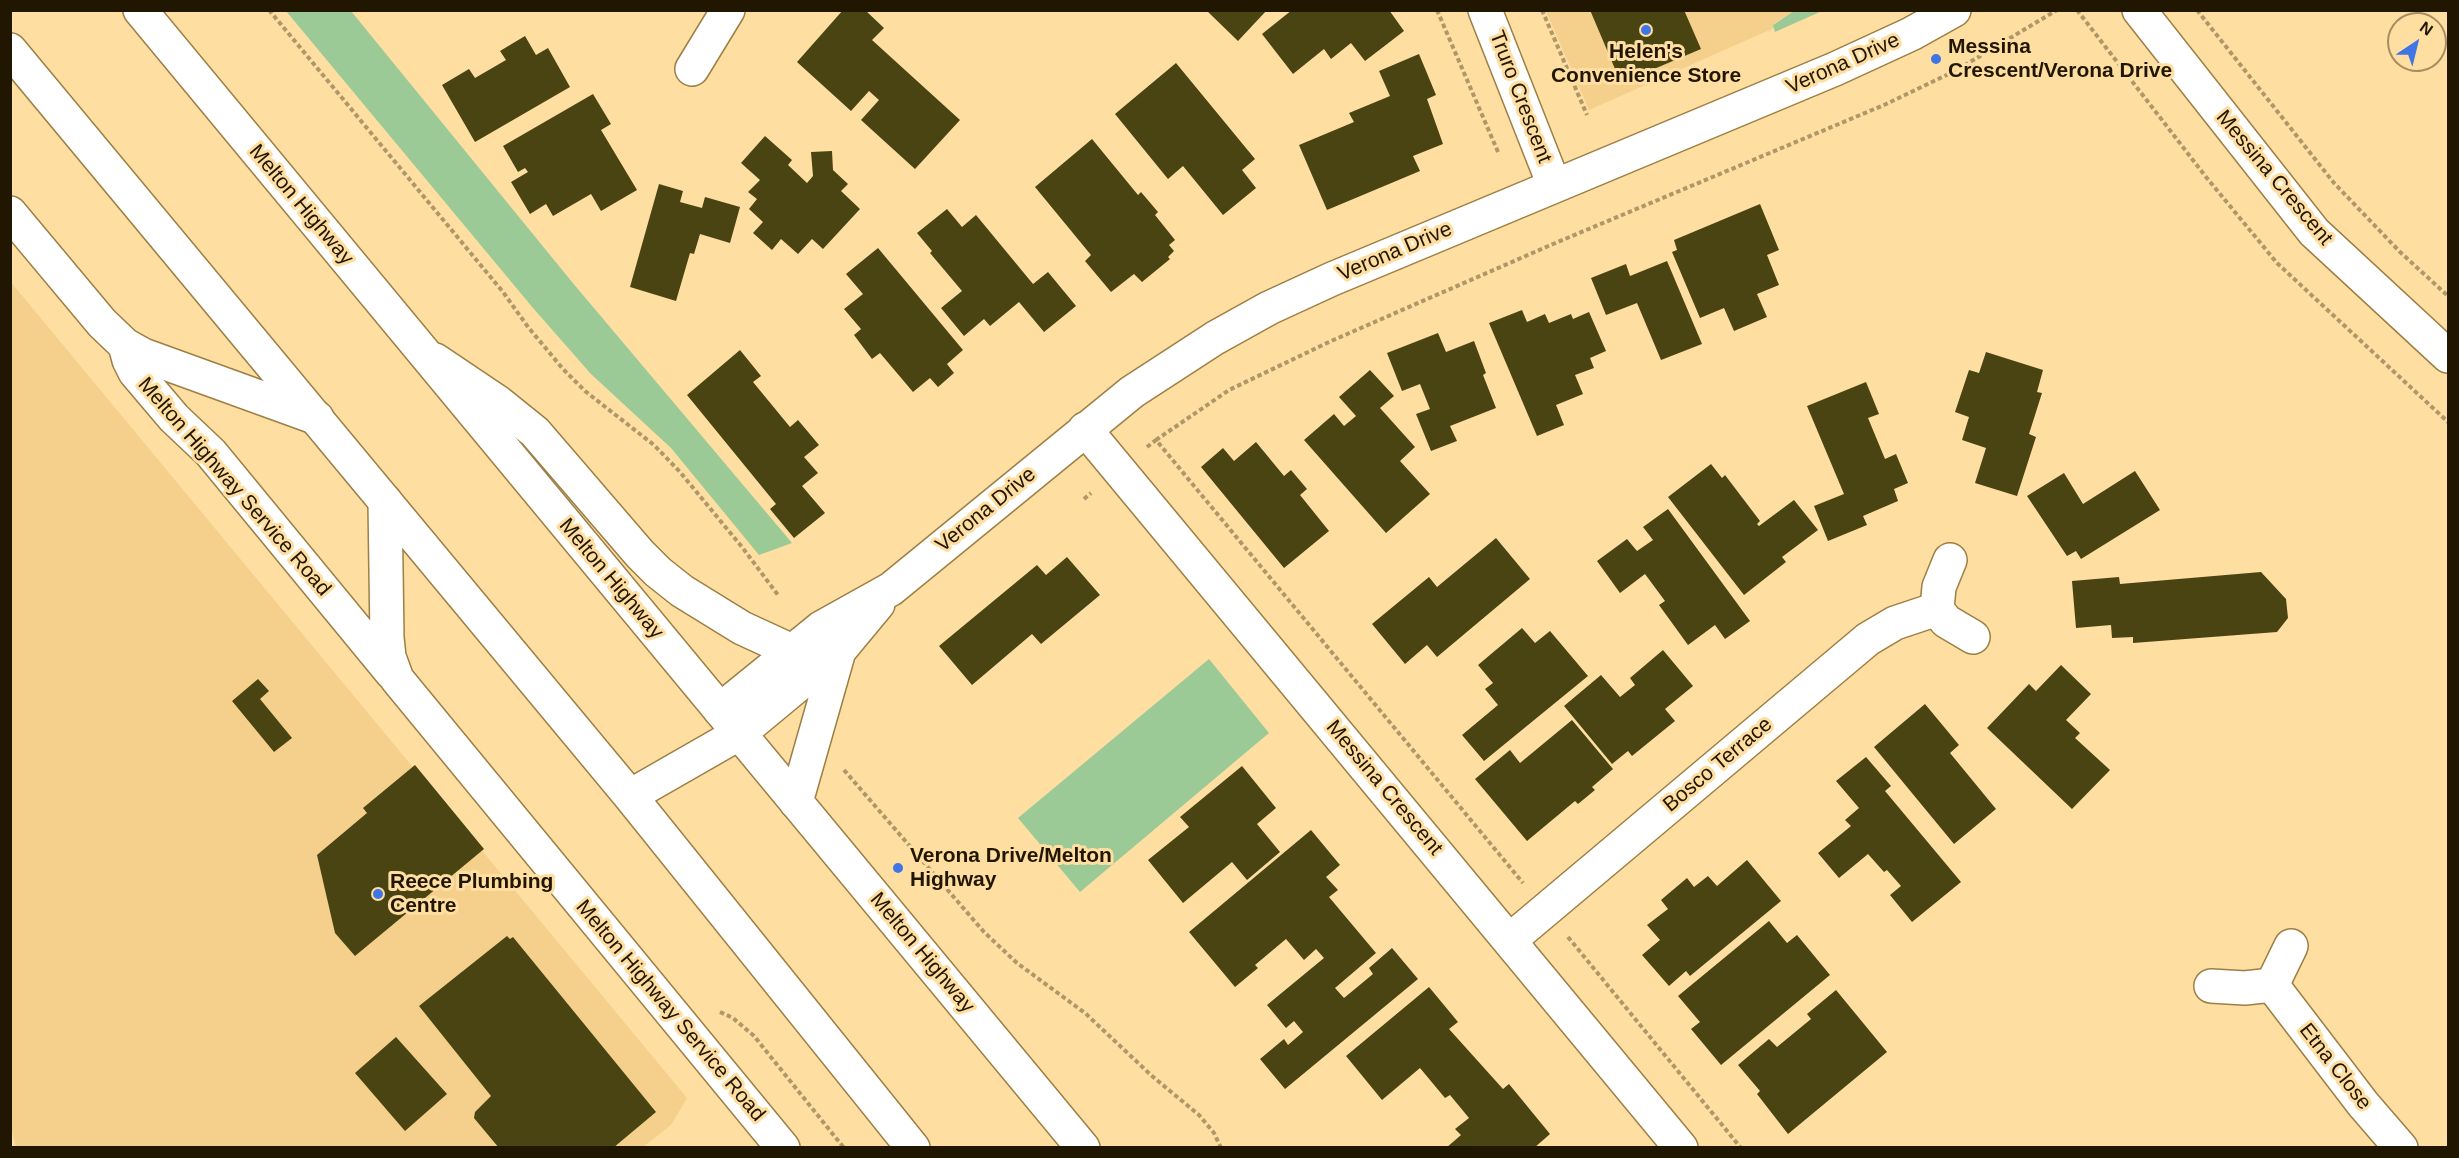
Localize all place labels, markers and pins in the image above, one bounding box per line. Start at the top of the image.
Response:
marker: Helen's Convenience Store [1639,23,1653,37]
place label: Messina Crescent/Verona Drive [1948,34,2172,84]
place label: Helen's Convenience Store [1551,39,1741,89]
marker: Messina Crescent/Verona Drive [1929,52,1943,66]
place label: Verona Drive/Melton Highway [910,843,1112,893]
marker: Verona Drive/Melton Highway [891,861,905,875]
place label: Reece Plumbing Centre [390,869,553,919]
marker: Reece Plumbing Centre [371,887,385,901]

